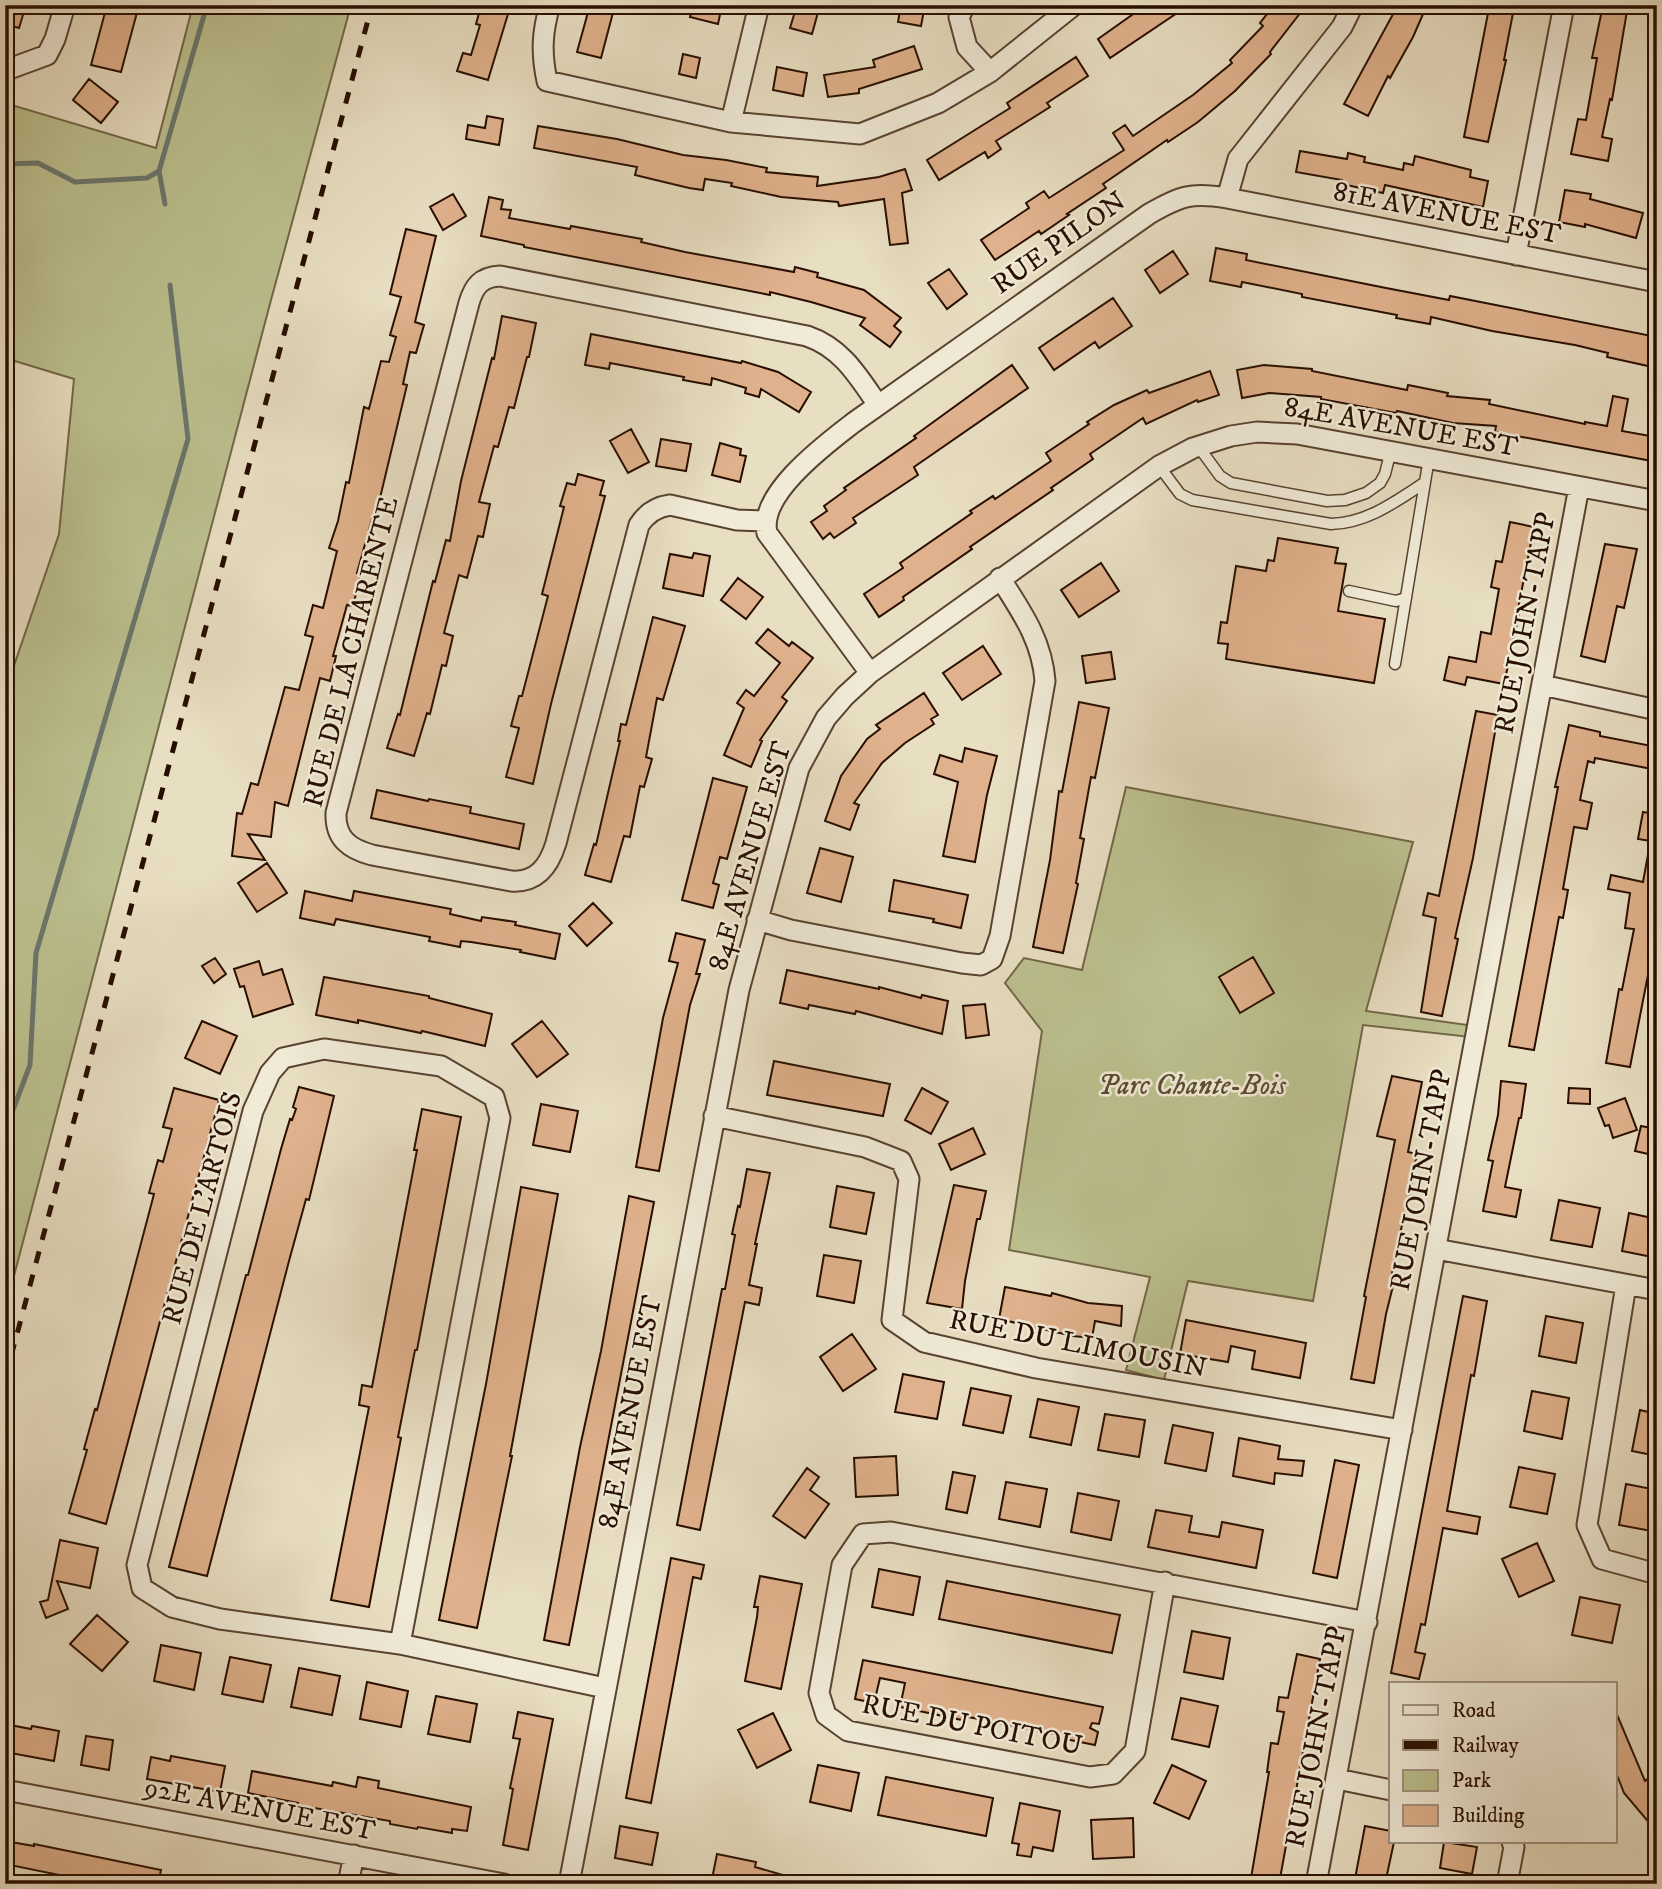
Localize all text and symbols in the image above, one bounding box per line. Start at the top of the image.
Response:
street label: 81E AVENUE EST [1330,174,1564,252]
street label: RUE PILON [985,184,1133,302]
street label: 84E AVENUE EST [1281,389,1521,465]
street label: RUE DE LA CHARENTE [295,493,407,811]
street label: RUE JOHN-TAPP [1486,509,1564,737]
street label: 84E AVENUE EST [701,737,799,975]
street label: RUE JOHN-TAPP [1382,1066,1460,1294]
park label: Parc Chante-Bois [1098,1068,1286,1103]
street label: RUE DE L'ARTOIS [154,1088,250,1328]
street label: 84E AVENUE EST [590,1292,670,1532]
street label: RUE DU LIMOUSIN [946,1302,1210,1386]
street label: RUE JOHN-TAPP [1277,1623,1355,1851]
legend [1389,1682,1616,1843]
street label: RUE DU POITOU [859,1686,1085,1764]
text: Road [1452,1698,1496,1724]
text: Railway [1452,1733,1520,1759]
text: Park [1452,1768,1492,1794]
street label: 92E AVENUE EST [140,1769,378,1849]
text: Building [1452,1803,1525,1829]

